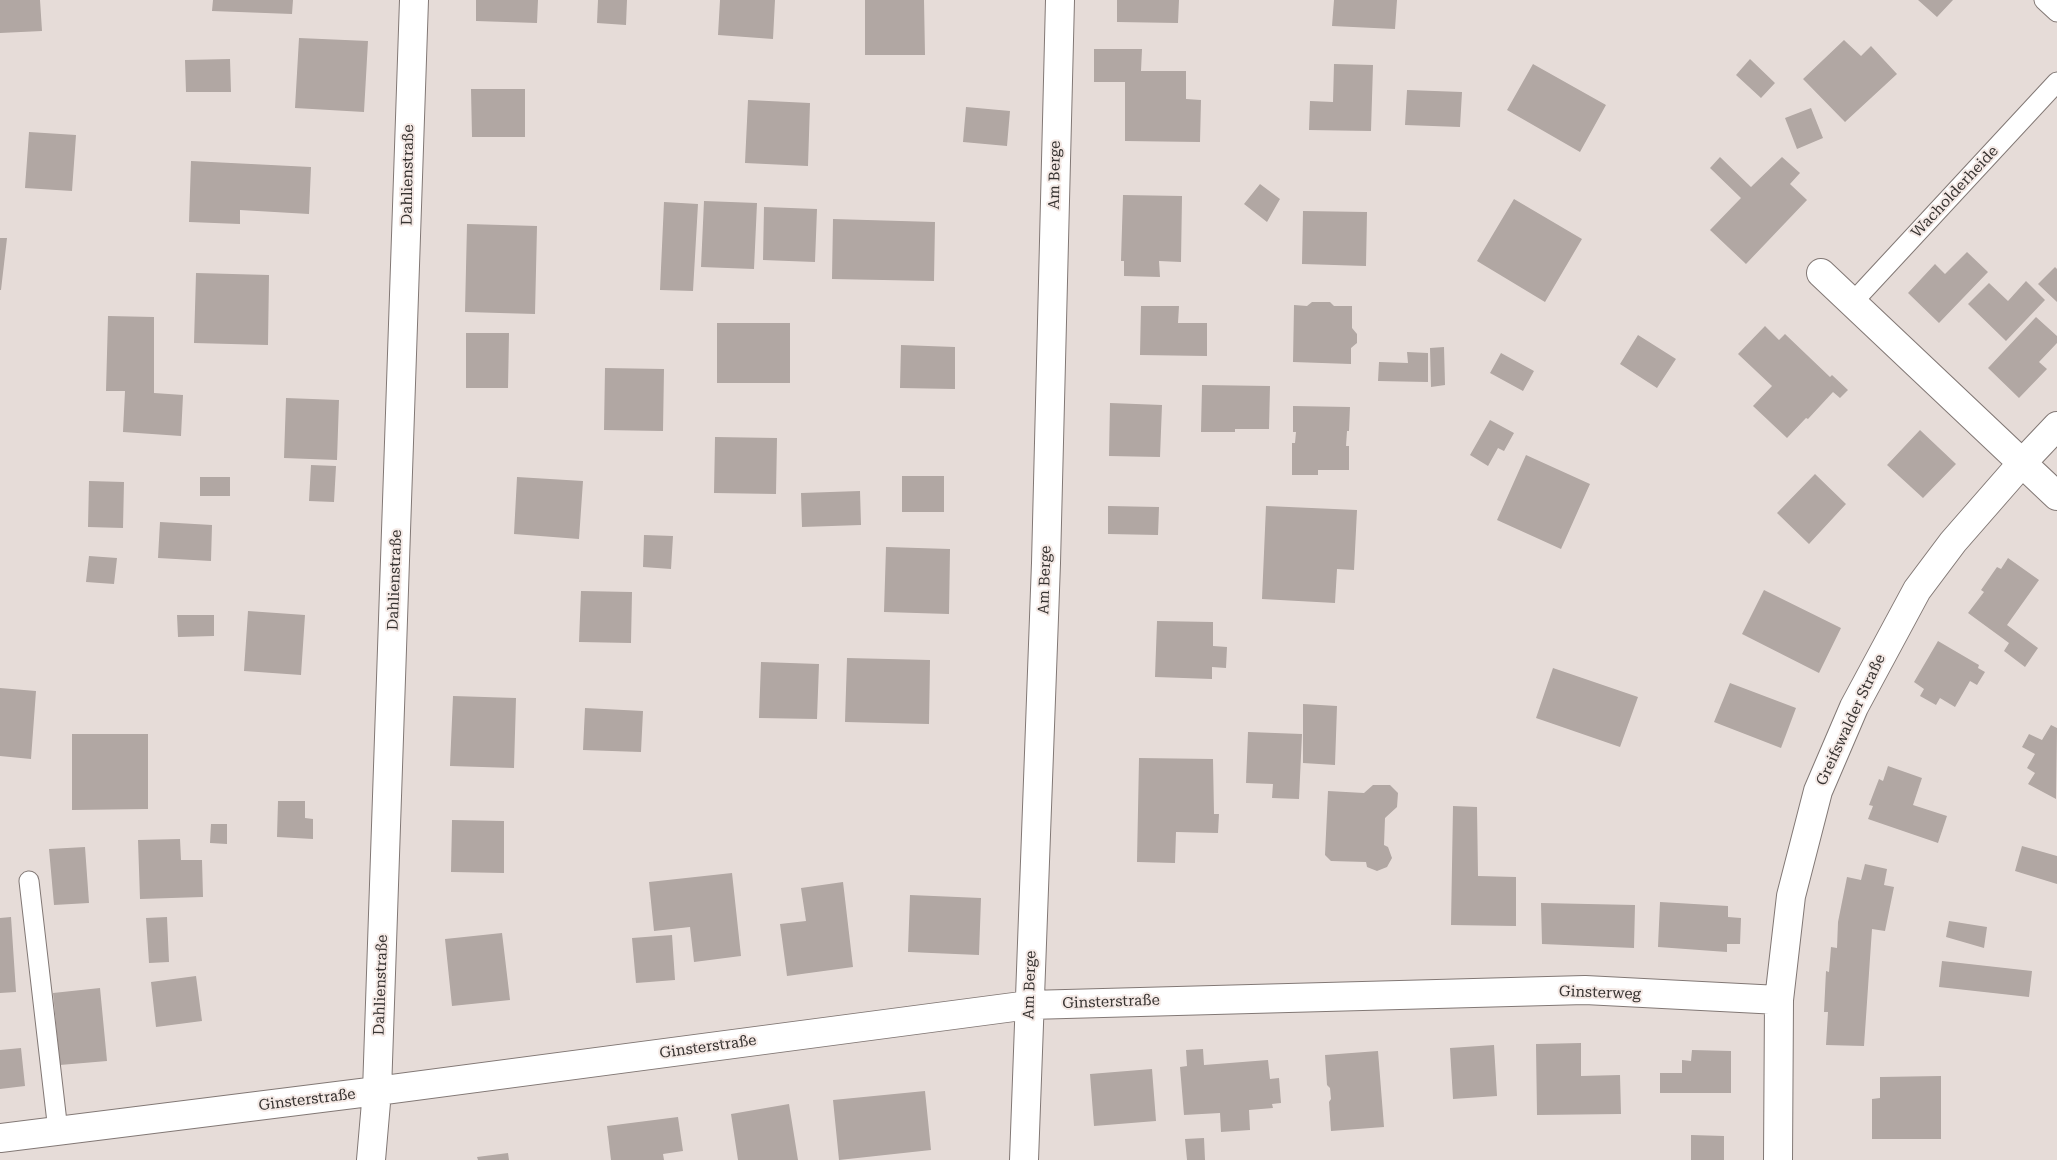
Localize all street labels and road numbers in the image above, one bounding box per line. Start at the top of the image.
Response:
street label: Dahlienstraße [398,124,418,226]
street label: Am Berge [1045,141,1065,209]
street label: Wacholderheide [1908,142,2002,242]
street label: Dahlienstraße [384,529,406,631]
street label: Am Berge [1035,545,1055,615]
street label: Greifswalder Straße [1813,651,1889,789]
street label: Dahlienstraße [370,934,392,1036]
street label: Am Berge [1020,950,1040,1020]
street label: Ginsterweg [1559,983,1641,1003]
street label: Ginsterstraße [1062,991,1160,1013]
street label: Ginsterstraße [658,1031,758,1063]
street label: Ginsterstraße [258,1085,356,1115]

